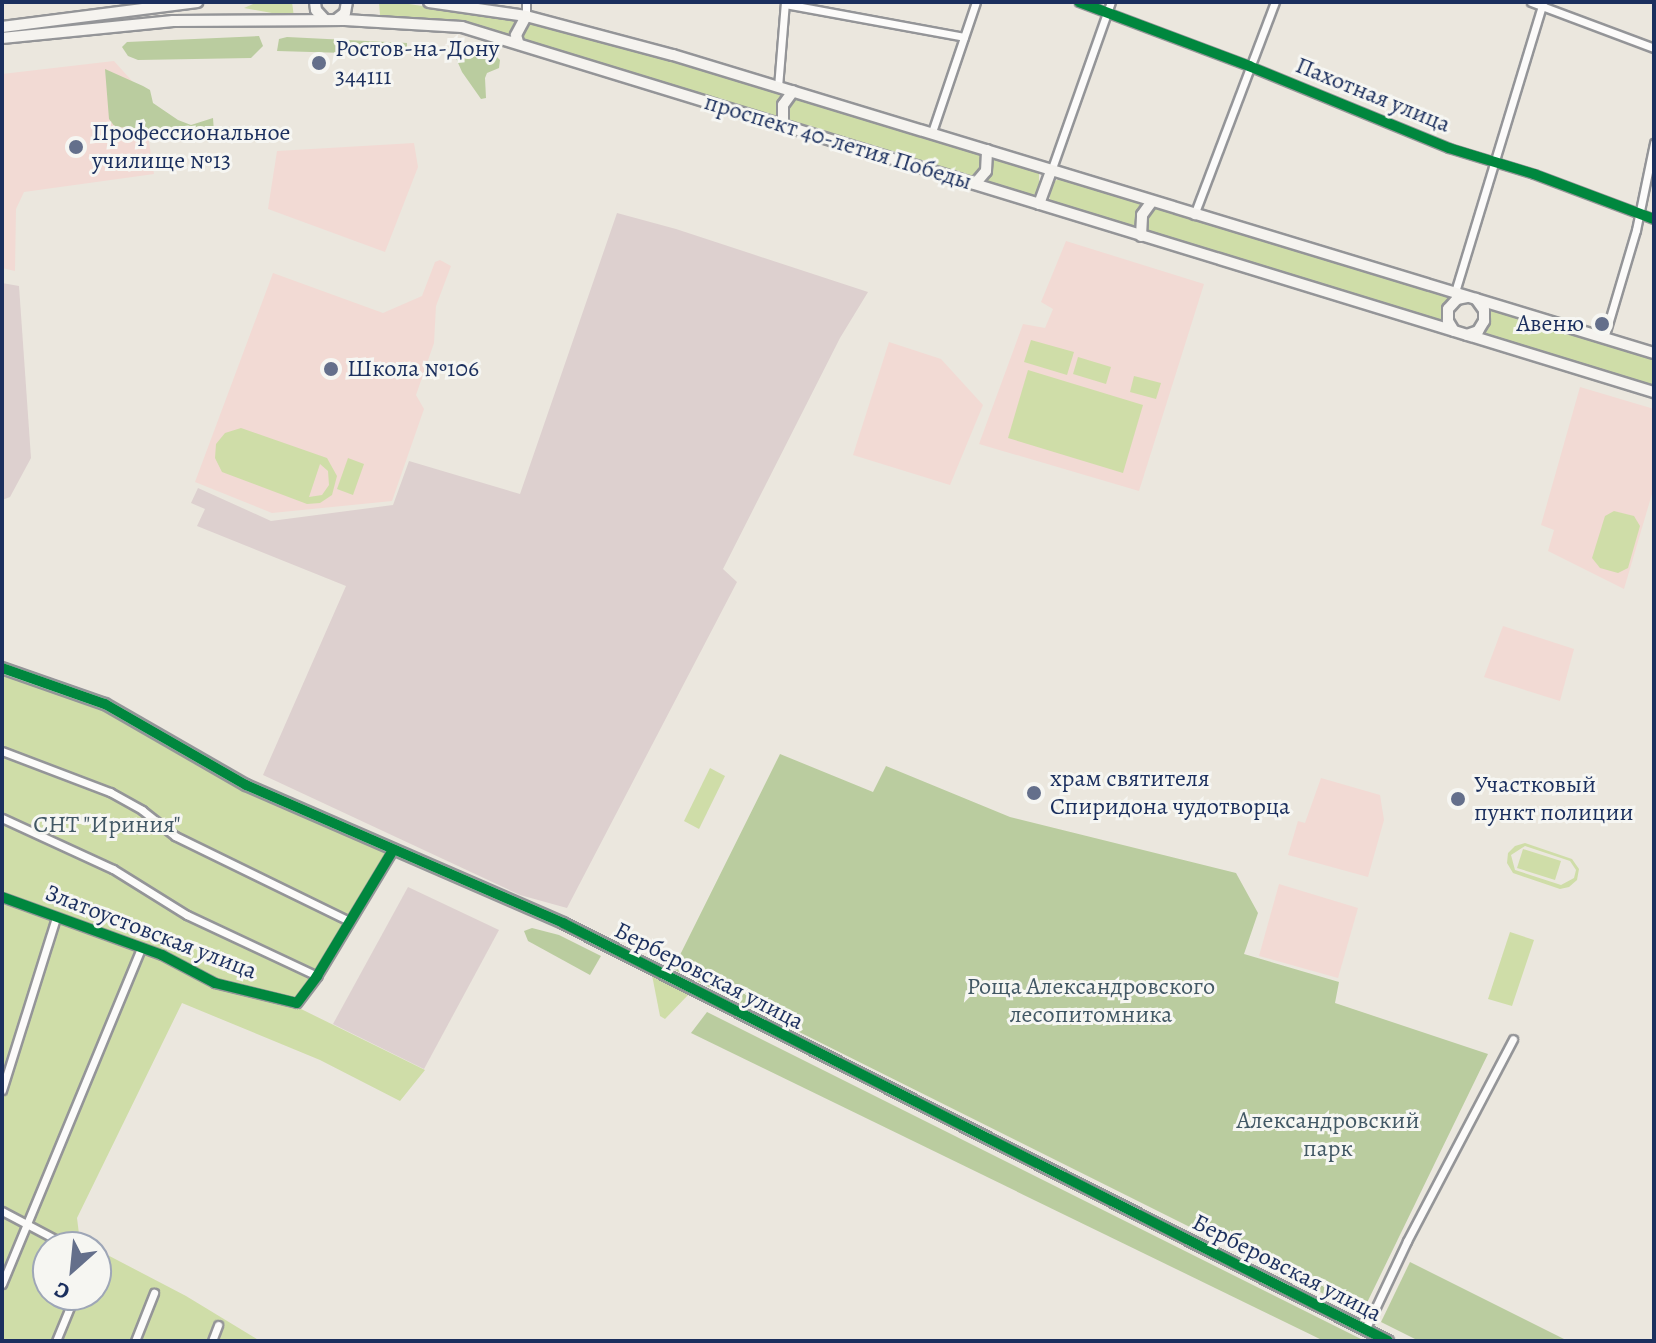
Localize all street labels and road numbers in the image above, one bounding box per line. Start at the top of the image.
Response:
street label: Пахотная улица [1291,51,1455,139]
street label: проспект 40-летия Победы [701,88,975,196]
street label: Златоустовская улица [41,878,261,986]
street label: Берберовская улица [610,916,808,1036]
street label: Берберовская улица [1188,1208,1386,1328]

